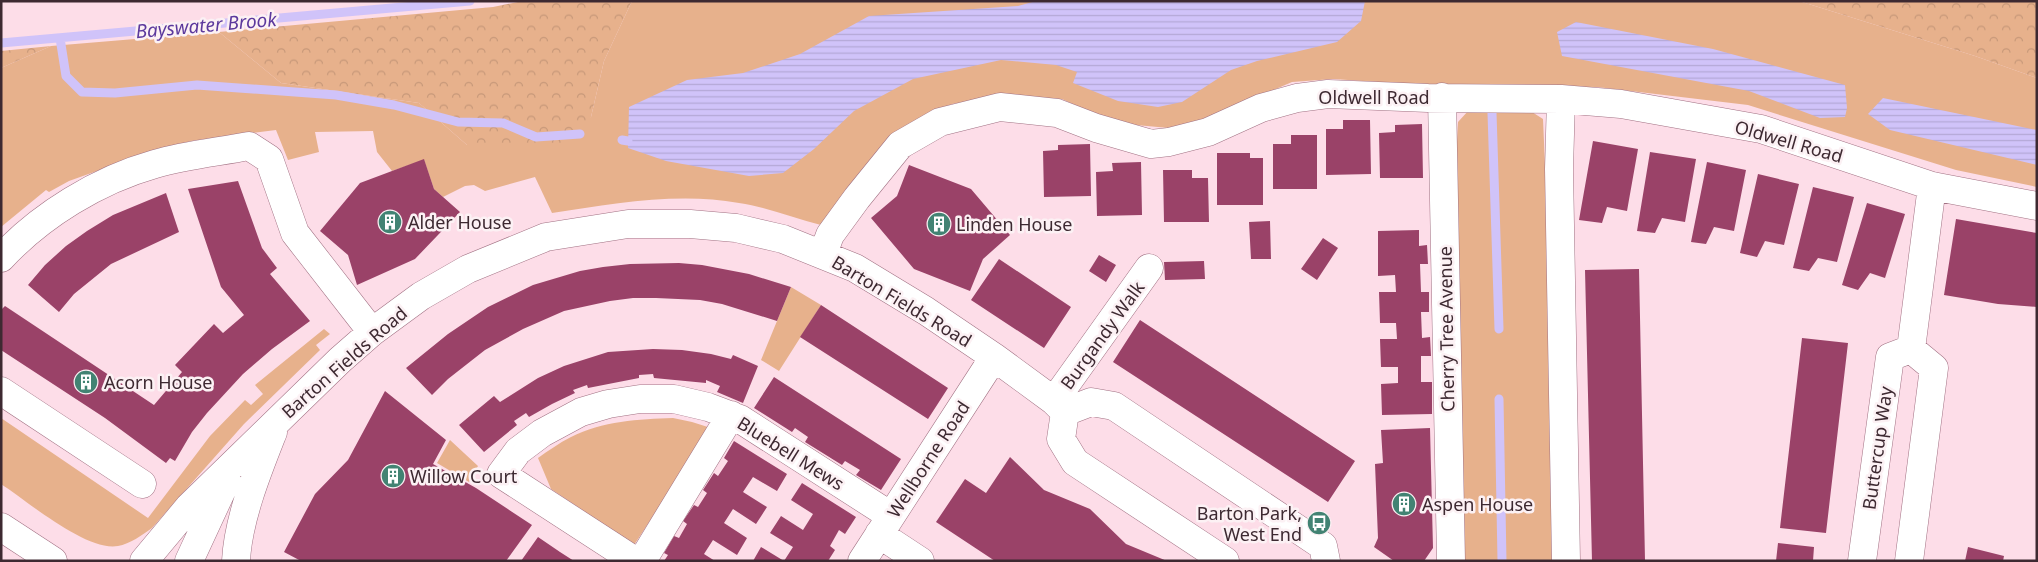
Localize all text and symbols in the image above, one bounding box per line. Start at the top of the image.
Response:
water label: Bayswater Brook [134,6,278,44]
street label: Oldwell Road [1318,85,1430,109]
street label: Oldwell Road [1732,114,1846,168]
building icon: Alder House [377,209,403,235]
place label: Alder House [408,210,512,234]
building icon: Linden House [926,211,952,237]
place label: Linden House [956,212,1072,236]
street label: Cherry Tree Avenue [1433,246,1459,412]
street label: Barton Fields Road [828,250,976,352]
street label: Burgandy Walk [1055,276,1150,394]
street label: Barton Fields Road [276,301,412,423]
building icon: Acorn House [73,369,99,395]
place label: Acorn House [104,370,212,394]
street label: Buttercup Way [1856,384,1898,511]
street label: Wellborne Road [881,396,975,522]
street label: Bluebell Mews [733,411,849,495]
building icon: Willow Court [380,463,406,489]
place label: Willow Court [410,464,518,488]
building icon: Aspen House [1391,491,1417,517]
place label: Aspen House [1422,492,1533,516]
place label: Barton Park, West End [1197,501,1302,546]
bus stop icon: Barton Park, West End [1306,510,1332,536]

